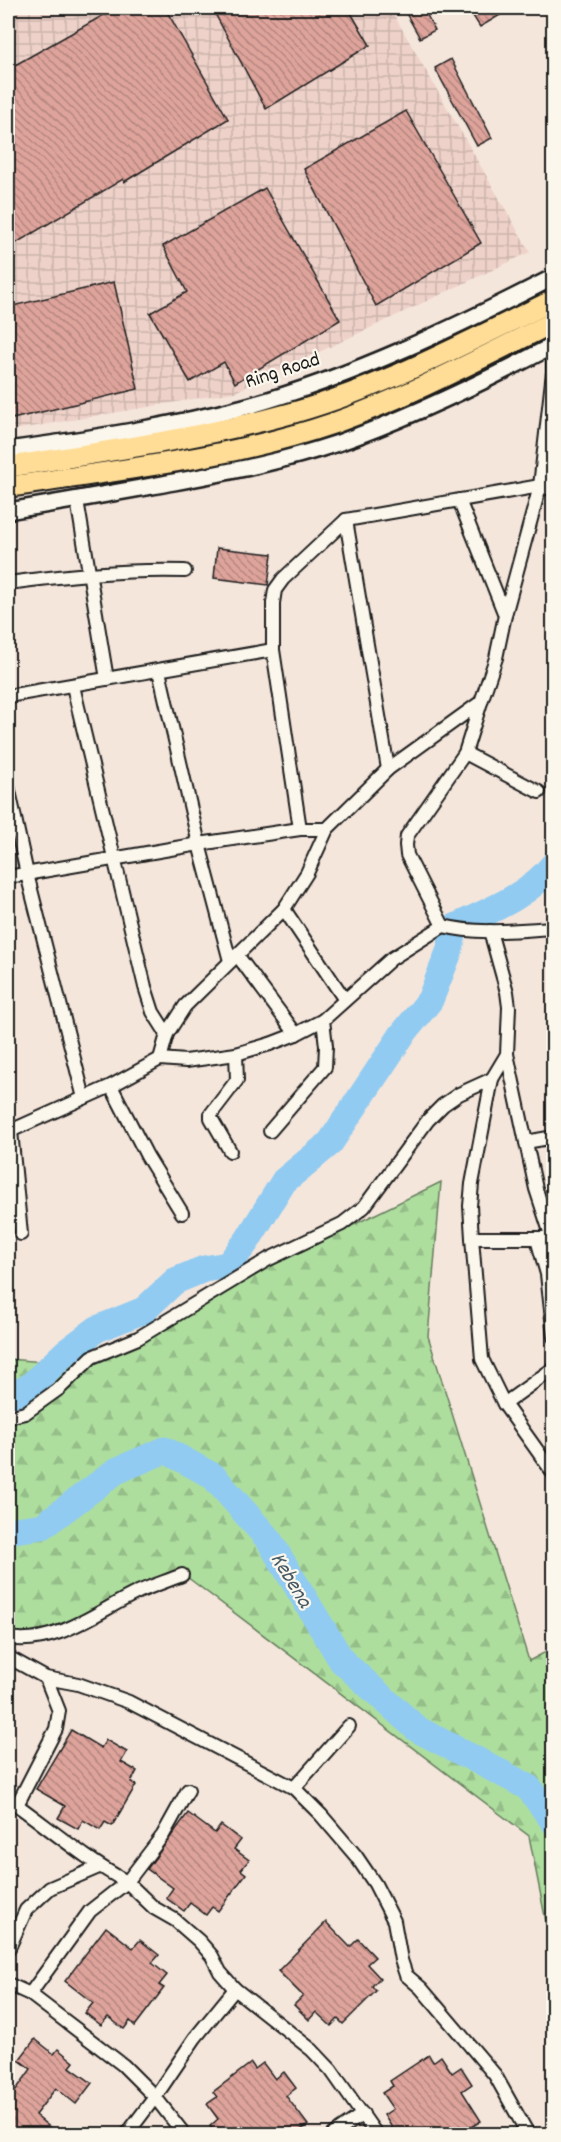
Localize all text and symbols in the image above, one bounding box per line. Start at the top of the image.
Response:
street label: Ring Road [242,346,324,398]
water label: Kebena [261,1547,319,1616]

